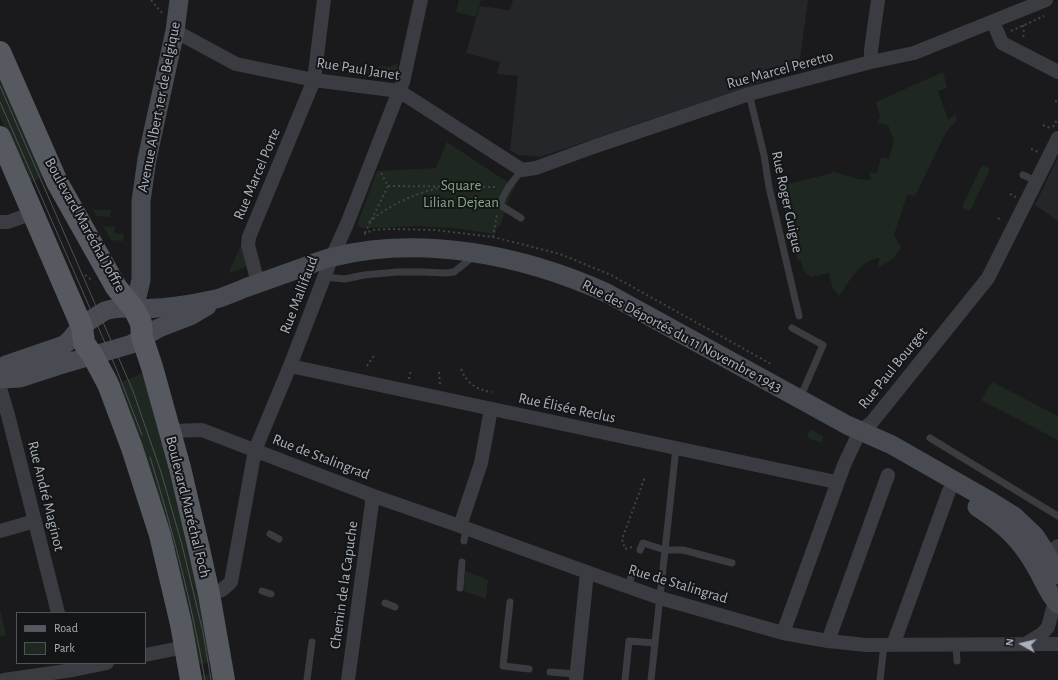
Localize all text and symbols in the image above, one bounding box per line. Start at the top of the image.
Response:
street label: Avenue Albert 1er de Belgique [134,20,184,194]
street label: Rue Marcel Peretto [725,47,835,93]
street label: Rue Paul Janet [315,54,401,84]
street label: Rue Marcel Porte [230,125,284,223]
street label: Rue Roger Guigue [767,149,807,255]
street label: Boulevard Maréchal Joffre [41,155,129,295]
park label: Square Lilian Dejean [423,176,499,211]
street label: Rue Mallifaud [276,254,322,336]
street label: Rue des Déportés du 11 Novembre 1943 [579,276,785,396]
street label: Rue Paul Bourget [855,324,931,412]
street label: Rue Élisée Reclus [517,389,617,427]
street label: Rue de Stalingrad [270,430,372,484]
street label: Boulevard Maréchal Foch [162,434,214,580]
street label: Rue André Maginot [24,439,68,553]
street label: Chemin de la Capuche [326,520,362,650]
street label: Rue de Stalingrad [626,560,730,608]
legend [16,612,146,664]
text: Road [54,622,78,634]
north arrow [1002,624,1042,664]
text: N [1004,638,1016,647]
text: Park [54,642,75,654]

